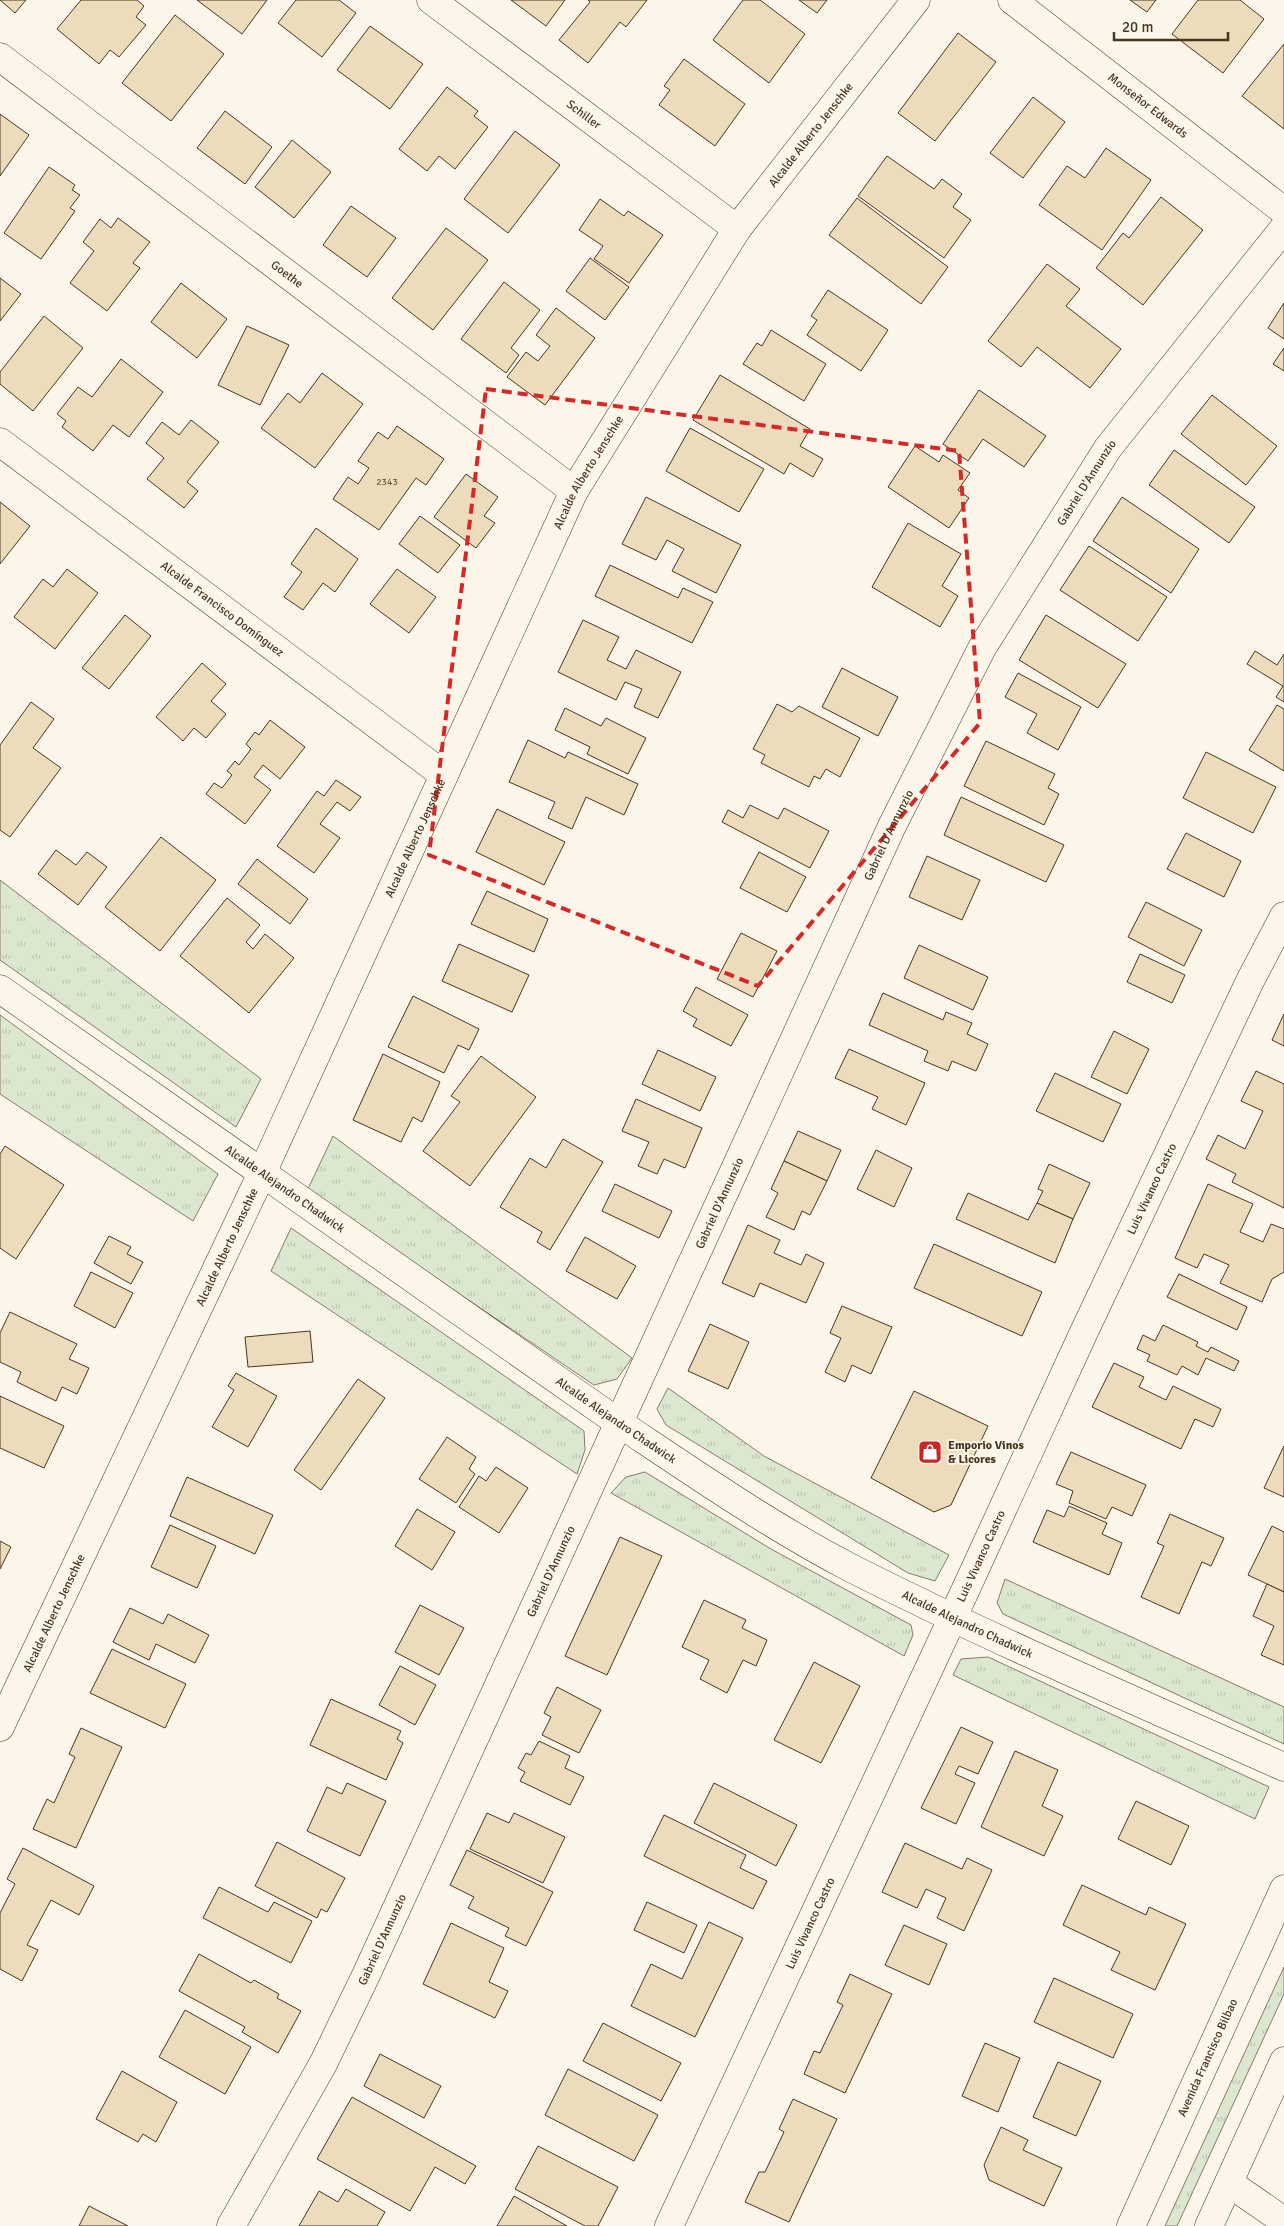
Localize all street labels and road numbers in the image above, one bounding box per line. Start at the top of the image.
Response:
street label: Monseñor Edwards [1105,70,1191,142]
street label: Alcalde Alberto Jenschke [765,80,857,190]
street label: Schiller [563,97,604,133]
street label: Goethe [268,257,306,292]
street label: Alcalde Alberto Jenschke [550,413,627,532]
street label: Gabriel D'Annunzio [1054,437,1120,529]
street label: Alcalde Francisco Domínguez [157,558,287,660]
street label: Alcalde Alberto Jenschke [382,777,449,900]
street label: Gabriel D'Annunzio [861,787,917,883]
street label: Luis Vivanco Castro [1124,1141,1180,1237]
street label: Alcalde Alejandro Chadwick [222,1142,347,1236]
street label: Gabriel D'Annunzio [692,1155,747,1251]
street label: Alcalde Alberto Jenschke [193,1186,262,1309]
street label: Alcalde Alejandro Chadwick [553,1374,679,1467]
street label: Luis Vivanco Castro [954,1508,1009,1605]
street label: Gabriel D'Annunzio [524,1524,579,1620]
street label: Alcalde Alberto Jenschke [20,1552,89,1675]
street label: Alcalde Alejandro Chadwick [899,1587,1035,1662]
street label: Luis Vivanco Castro [783,1875,838,1972]
street label: Gabriel D'Annunzio [355,1892,410,1988]
street label: Avenida Francisco Bilbao [1175,1996,1241,2119]

